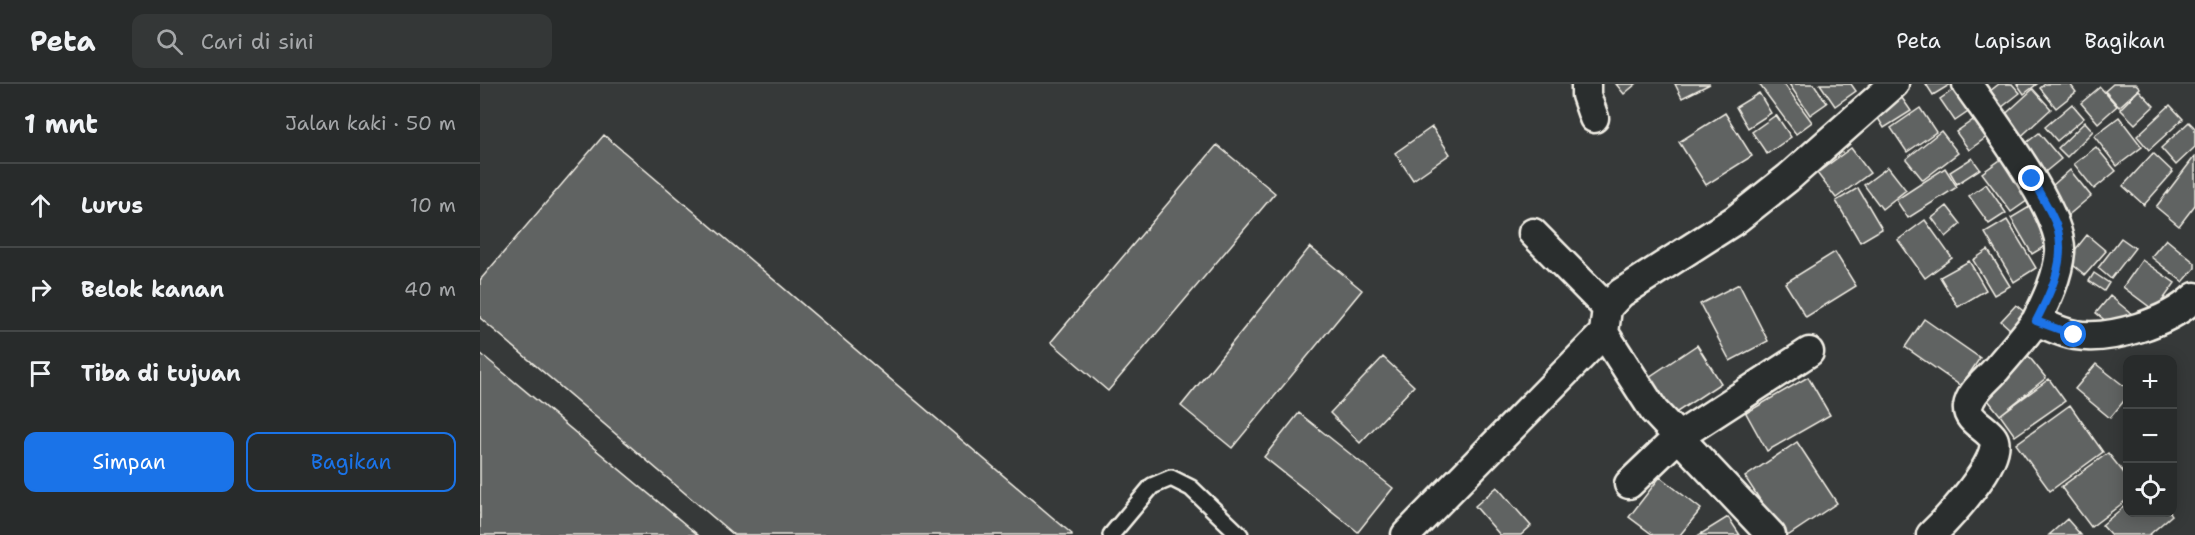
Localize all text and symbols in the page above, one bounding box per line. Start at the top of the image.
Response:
search box [132,14,552,68]
text: Peta [30,22,96,60]
icon: search [153,25,186,58]
text: Cari di sini [201,27,314,56]
text: Peta [1896,27,1941,55]
text: Lapisan [1974,27,2051,55]
text: Bagikan [2084,27,2165,55]
text: 1 mnt [24,106,98,141]
text: Jalan kaki · 50 m [285,110,456,136]
route end [2018,165,2044,191]
icon: ahead [24,189,57,222]
text: Lurus [81,191,143,220]
text: 10 m [410,192,456,218]
icon: right [24,273,57,306]
text: Belok kanan [81,275,224,304]
text: 40 m [404,276,456,302]
route start [2060,321,2086,347]
map controls [2123,355,2177,517]
button: + [2123,355,2177,409]
icon: arrive [24,357,57,390]
text: Tiba di tujuan [81,359,241,388]
button: − [2123,409,2177,463]
button: Simpan [24,432,234,492]
button: Bagikan [246,432,456,492]
button: locate [2123,463,2177,517]

